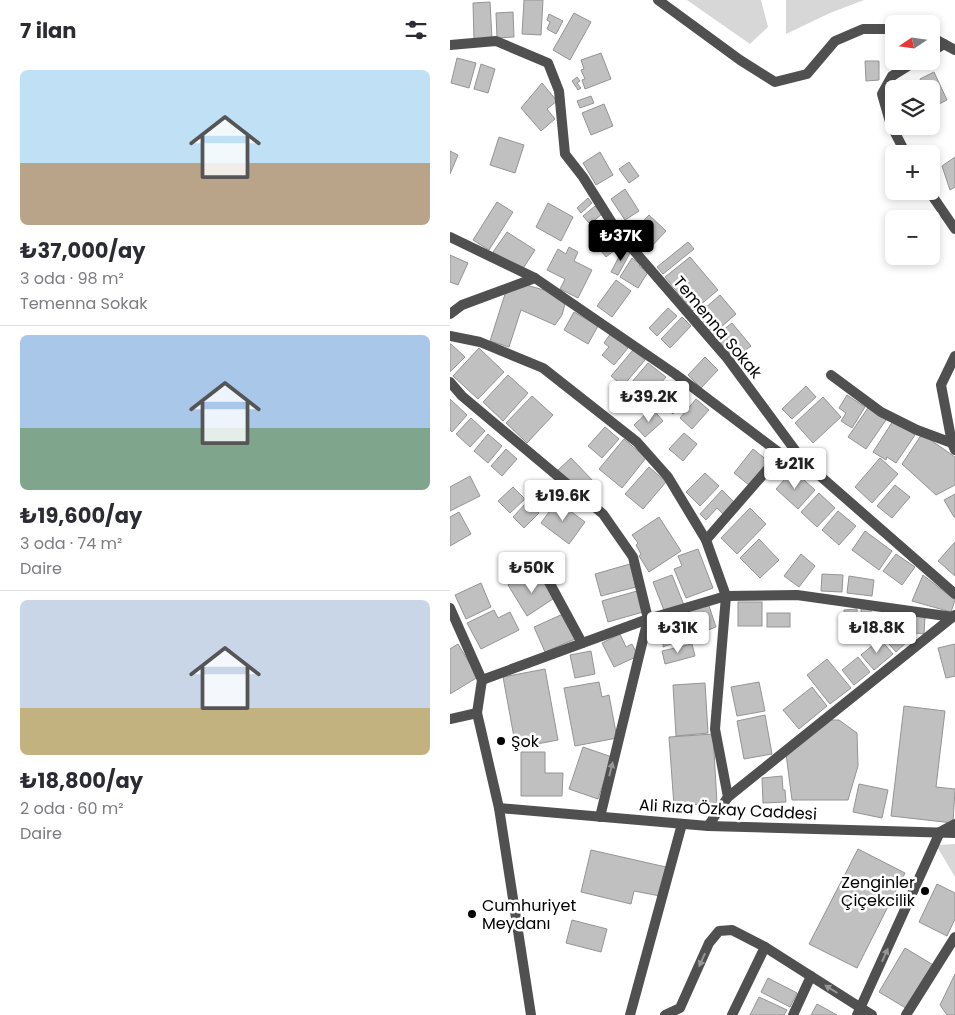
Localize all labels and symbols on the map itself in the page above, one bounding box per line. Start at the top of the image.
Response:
north arrow [885,15,940,70]
pin: ₺37K [591,220,651,262]
street label: Temenna Sokak [668,271,768,384]
pin: ₺39.2K [608,380,690,423]
pin: ₺21K [765,448,825,490]
pin: ₺19.6K [522,480,604,522]
pin: ₺50K [502,552,562,594]
pin: ₺31K [648,612,708,654]
pin: ₺18.8K [836,612,918,654]
place label: Şok [511,730,540,753]
marker: Şok [495,735,507,747]
one-way arrow [608,762,616,777]
street label: Ali Rıza Özkay Caddesi [638,793,818,826]
place label: Zenginler Çiçekcilik [841,871,916,912]
marker: Zenginler Çiçekcilik [919,885,931,897]
place label: Cumhuriyet Meydanı [482,894,576,935]
marker: Cumhuriyet Meydanı [466,908,478,920]
one-way arrow [881,948,889,962]
one-way arrow [697,953,705,967]
one-way arrow [824,984,838,994]

